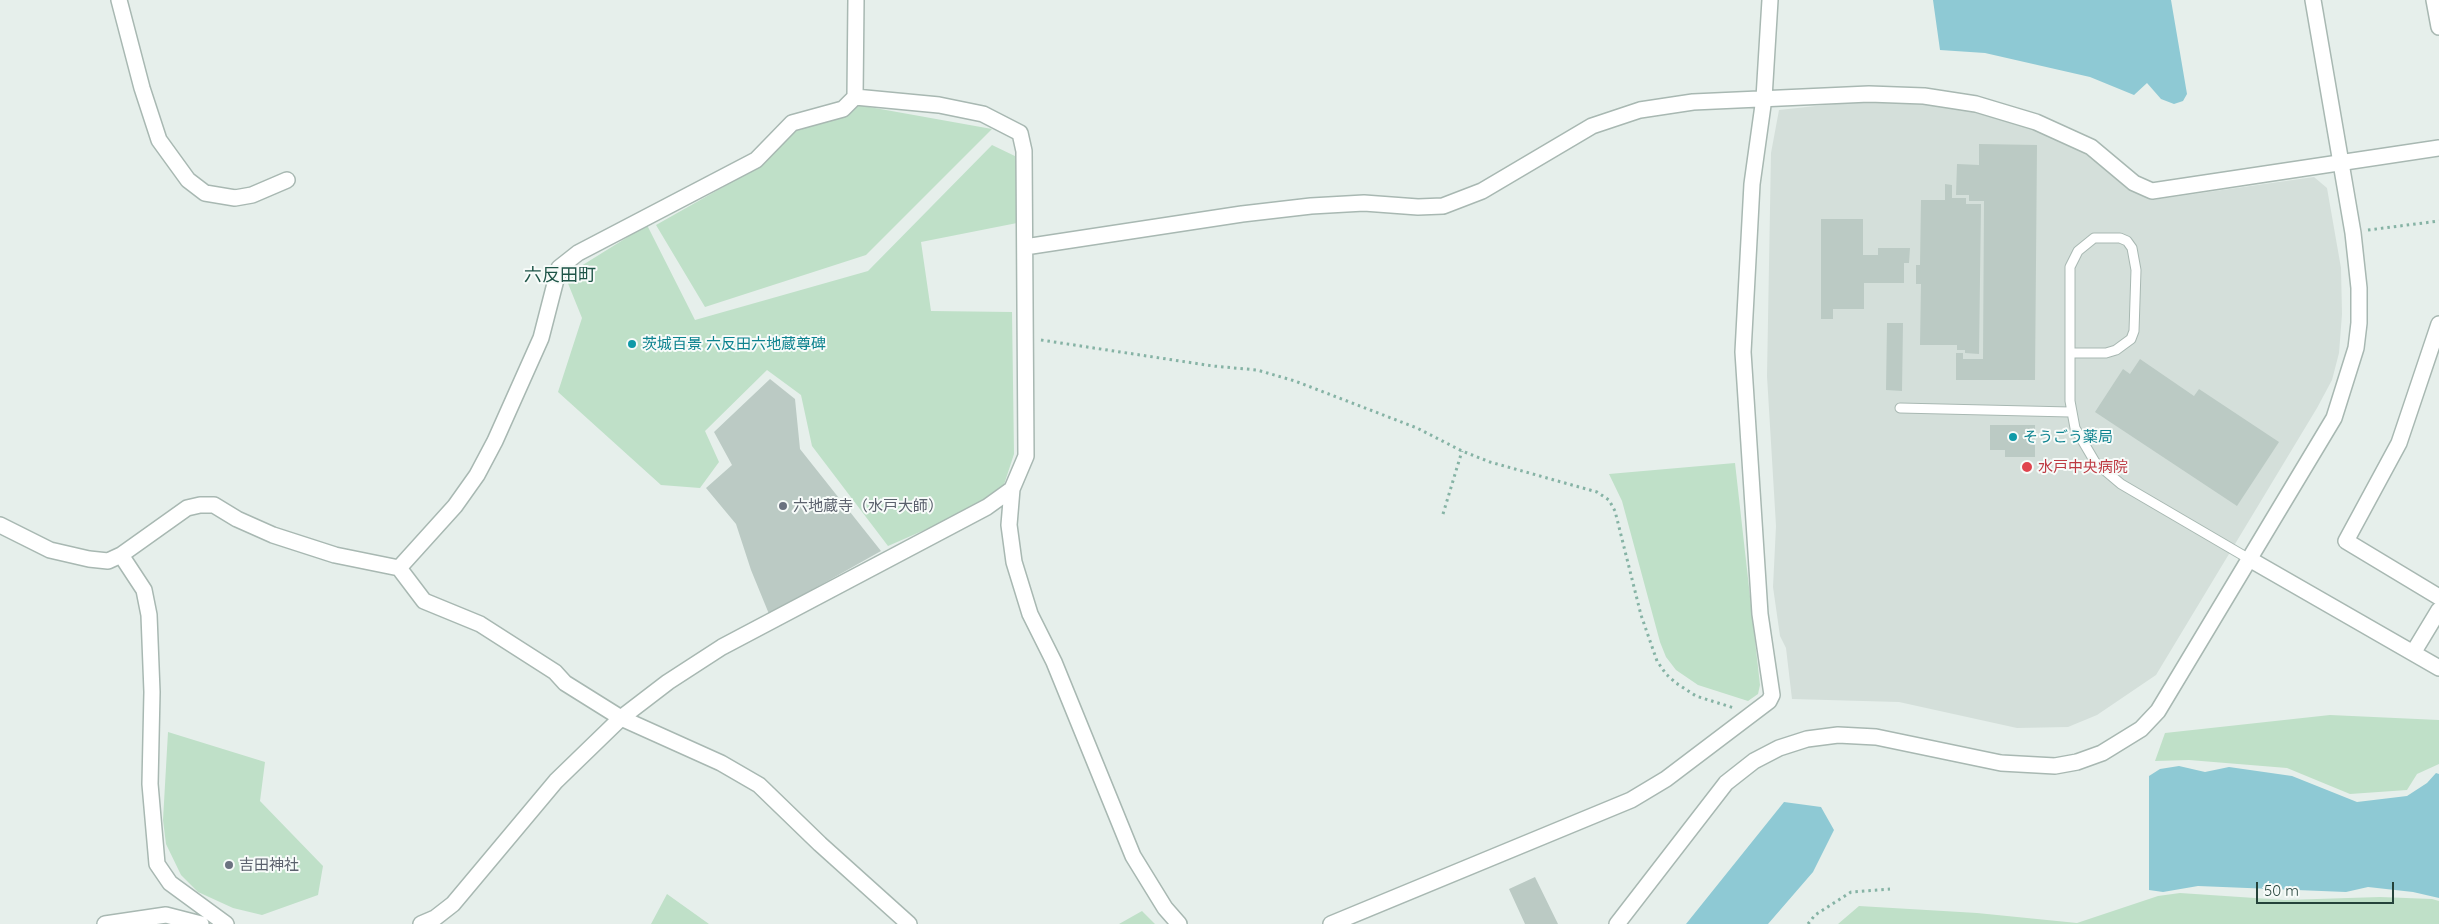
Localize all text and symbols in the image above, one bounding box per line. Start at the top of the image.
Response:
district label: 六反田町 [524,265,596,287]
place label: 茨城百景 六反田六地蔵尊碑 [642,335,826,353]
marker: 茨城百景 六反田六地蔵尊碑 [626,338,638,350]
place label: そうごう薬局 [2023,428,2113,446]
marker: そうごう薬局 [2007,431,2019,443]
place label: 水戸中央病院 [2038,458,2128,476]
marker: 水戸中央病院 [2020,460,2034,474]
place label: 六地蔵寺（水戸大師） [793,497,943,515]
marker: 六地蔵寺（水戸大師） [777,500,789,512]
place label: 吉田神社 [239,856,299,874]
marker: 吉田神社 [223,859,235,871]
scale bar [2259,872,2396,904]
text: 50 m [2264,881,2299,900]

